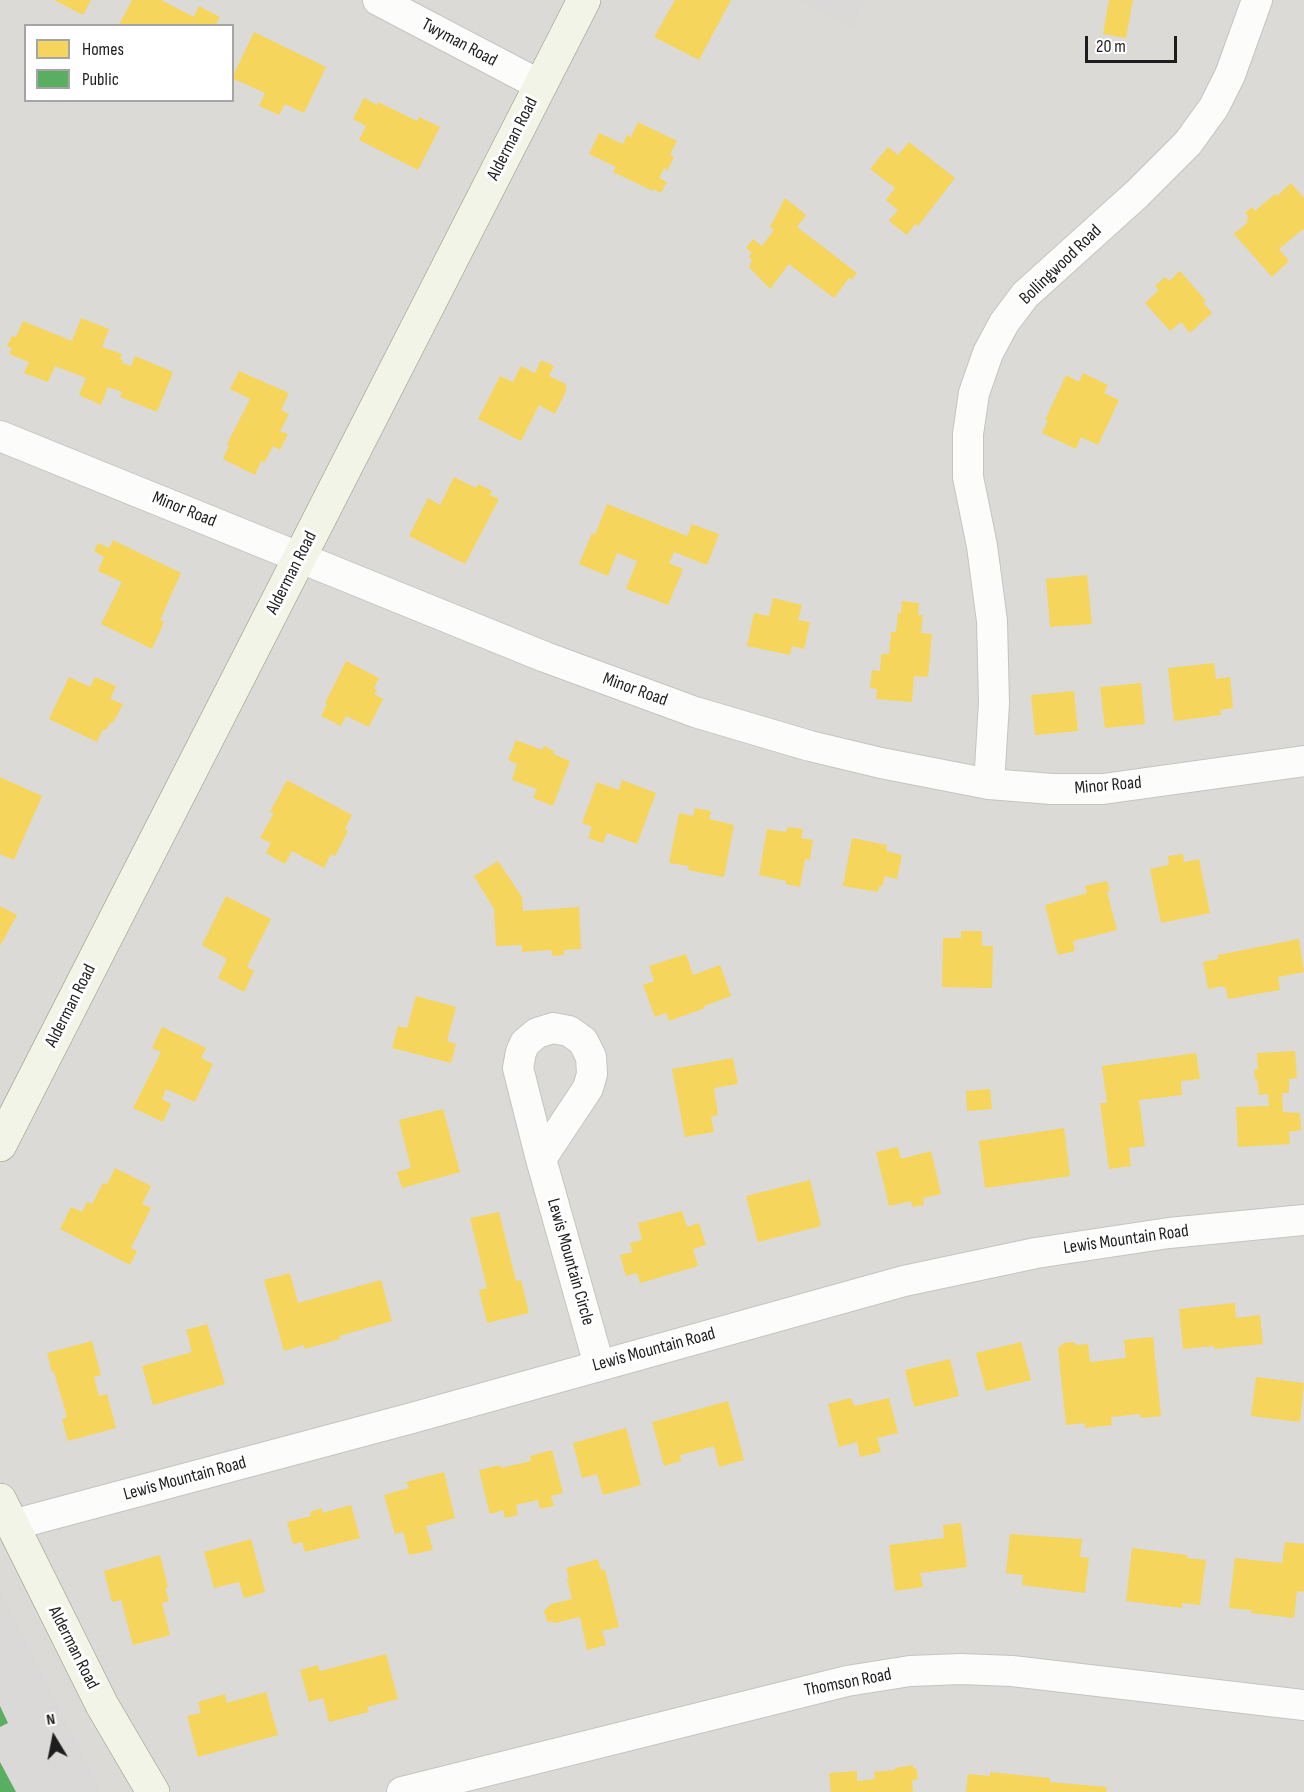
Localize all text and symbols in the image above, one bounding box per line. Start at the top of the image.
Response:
street label: Twyman Road [417,14,501,72]
legend [24,24,234,102]
scale bar [1088,24,1180,62]
text: 20 m [1096,36,1126,57]
text: Homes [82,39,124,60]
text: Public [82,69,119,90]
street label: Alderman Road [483,94,543,184]
street label: Bollingwood Road [1015,220,1107,310]
street label: Minor Road [149,487,219,533]
street label: Alderman Road [262,528,322,618]
street label: Minor Road [600,668,670,712]
street label: Minor Road [1074,772,1142,800]
street label: Alderman Road [41,961,101,1051]
street label: Lewis Mountain Circle [542,1196,598,1328]
street label: Lewis Mountain Road [1062,1221,1190,1259]
street label: Lewis Mountain Road [590,1323,718,1377]
street label: Lewis Mountain Road [121,1452,249,1506]
street label: Alderman Road [43,1603,103,1693]
street label: Thomson Road [803,1664,893,1702]
north arrow [24,1708,84,1768]
text: N [45,1710,57,1730]

